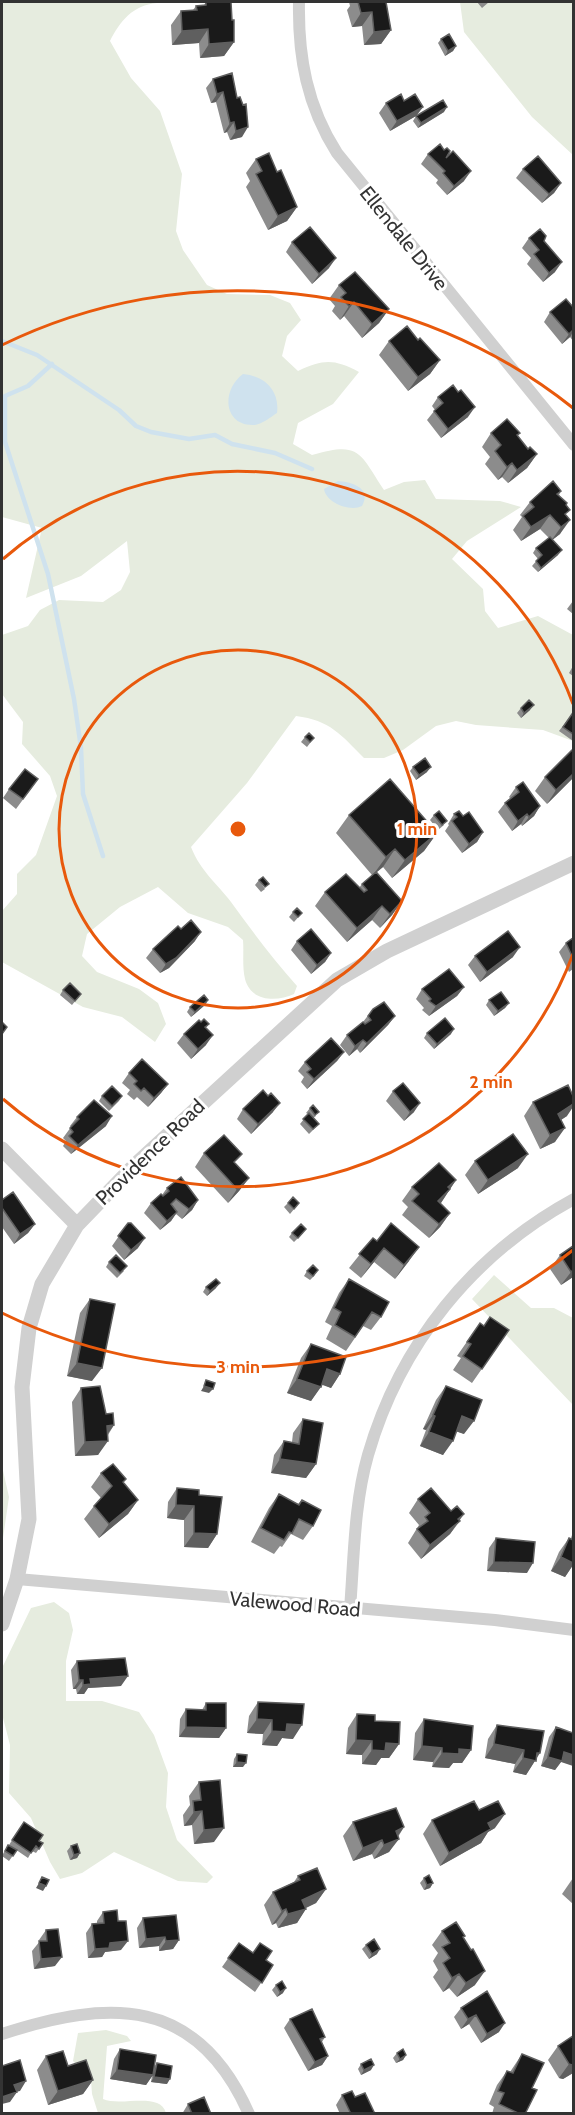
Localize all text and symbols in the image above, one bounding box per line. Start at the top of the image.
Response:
street label: Ellendale Drive [355,181,453,295]
text: 1 min [397,818,437,840]
centre of rings [228,819,248,839]
text: 2 min [469,1071,513,1093]
street label: Providence Road [91,1094,209,1210]
text: 3 min [216,1356,260,1378]
street label: Valewood Road [229,1586,361,1622]

